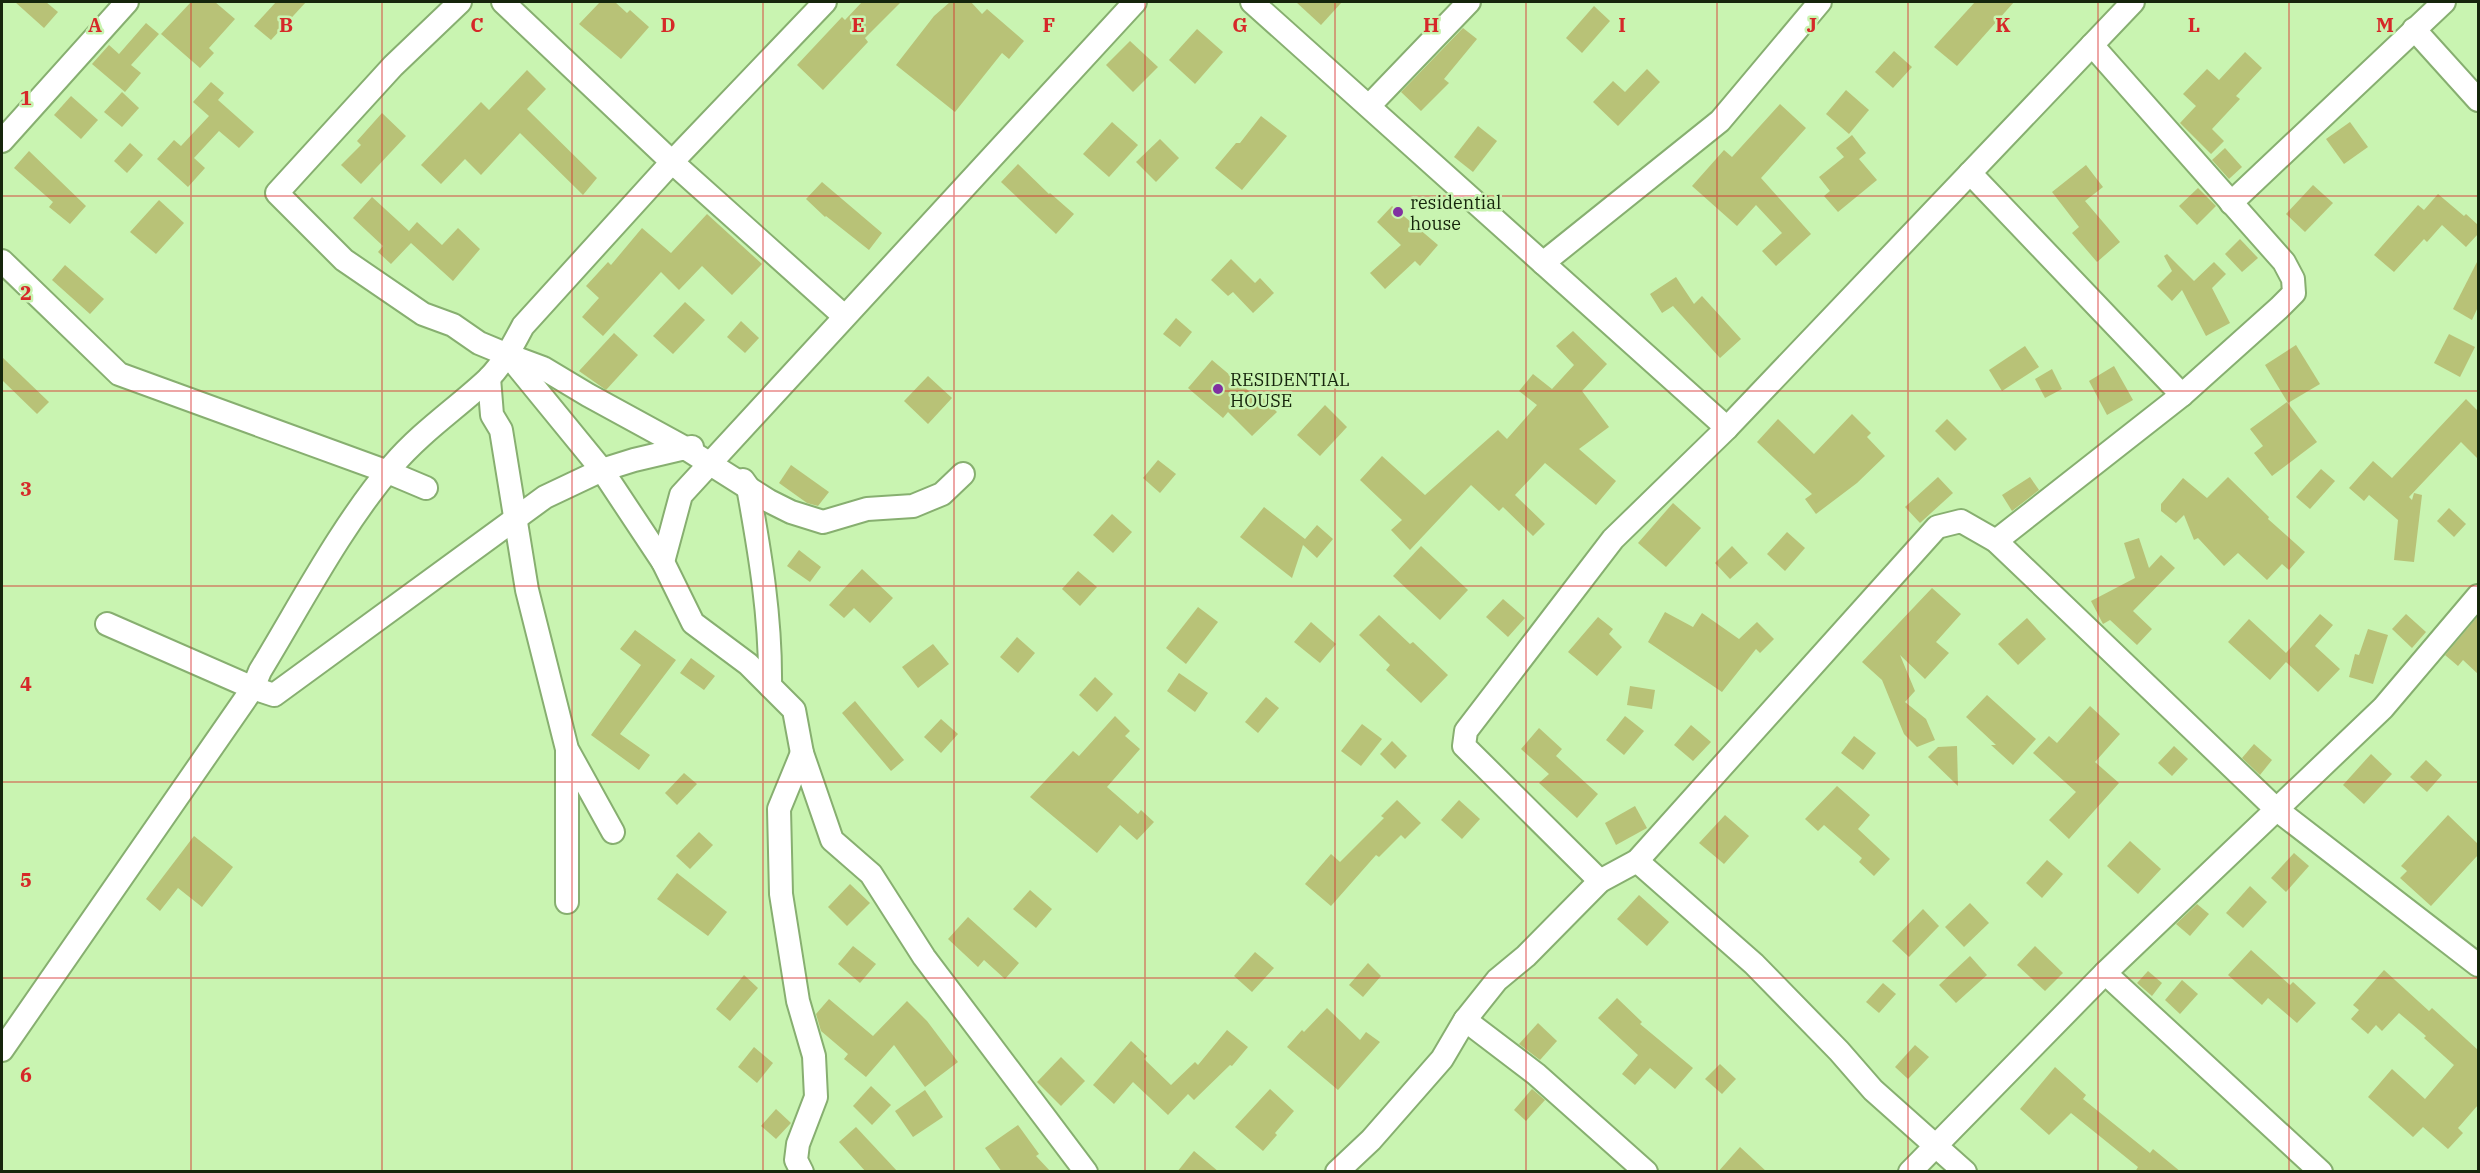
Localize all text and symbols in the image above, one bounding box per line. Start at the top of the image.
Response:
text: A [88,11,102,38]
text: B [279,11,293,38]
text: C [470,11,484,38]
text: D [660,11,676,38]
text: E [851,11,865,38]
text: F [1043,11,1055,38]
text: G [1232,11,1248,38]
text: H [1423,11,1439,38]
text: I [1618,11,1626,38]
text: J [1807,11,1817,38]
text: K [1995,11,2011,38]
text: L [2188,11,2200,38]
text: M [2376,11,2394,38]
text: 1 [20,84,32,111]
place label: residential house [1410,191,1501,235]
marker: residential house [1391,205,1405,219]
text: 2 [20,279,32,306]
place label: RESIDENTIAL HOUSE [1230,368,1350,412]
marker: RESIDENTIAL HOUSE [1211,382,1225,396]
text: 3 [20,475,32,502]
text: 4 [20,670,32,697]
text: 5 [20,866,32,893]
text: 6 [20,1061,32,1088]

